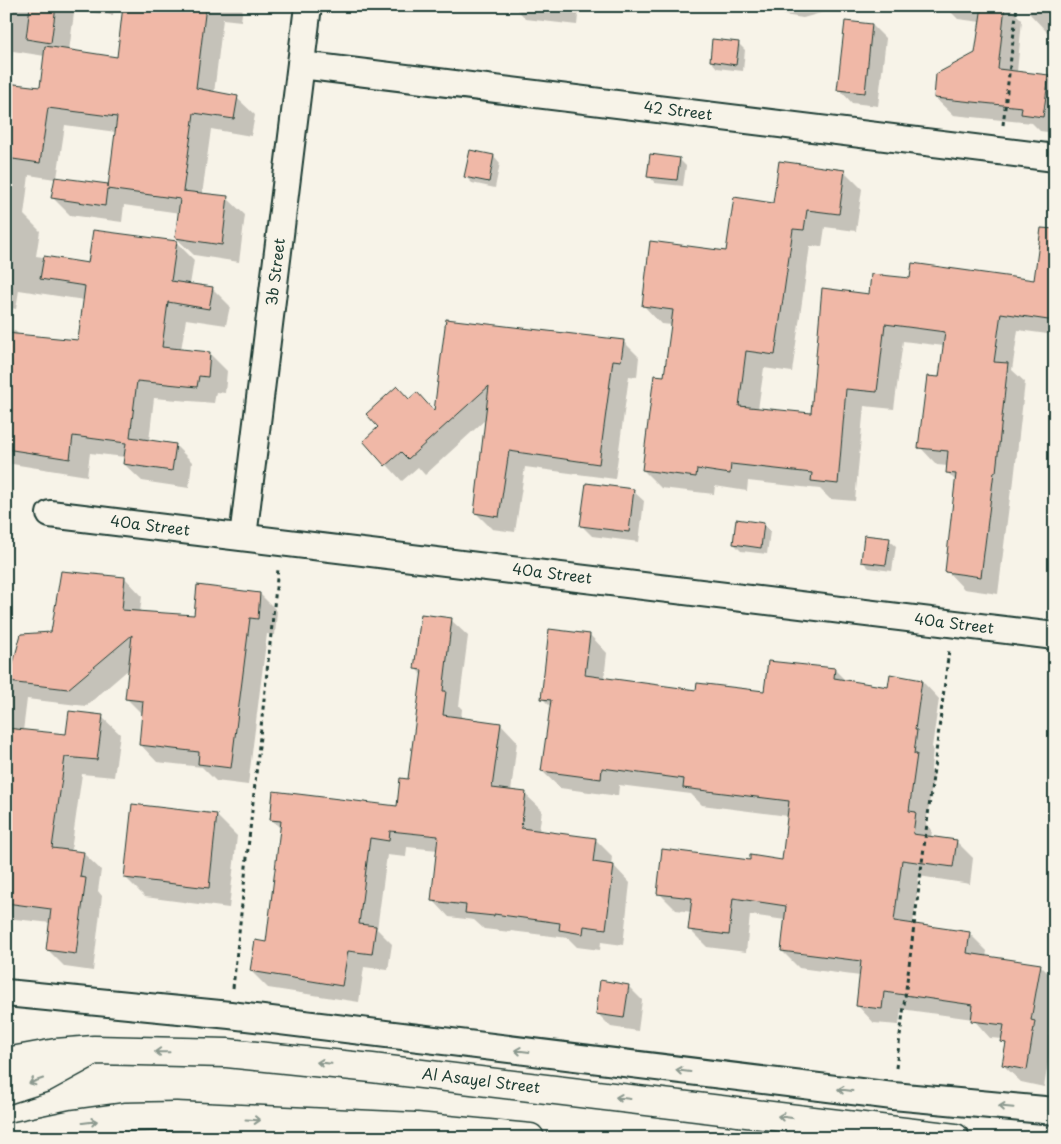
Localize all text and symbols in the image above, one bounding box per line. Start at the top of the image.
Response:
street label: 42 Street [643,94,714,125]
street label: 3b Street [259,237,290,307]
street label: 40a Street [109,508,191,541]
street label: 40a Street [511,556,593,589]
street label: 40a Street [913,606,995,639]
one-way arrow [514,1046,530,1056]
one-way arrow [154,1047,170,1057]
one-way arrow [316,1058,332,1068]
street label: Al Asayel Street [421,1061,542,1098]
one-way arrow [676,1066,692,1076]
one-way arrow [28,1077,44,1086]
one-way arrow [837,1085,853,1095]
one-way arrow [616,1093,632,1103]
one-way arrow [998,1102,1014,1111]
one-way arrow [777,1112,793,1122]
one-way arrow [244,1115,260,1124]
one-way arrow [82,1117,98,1127]

